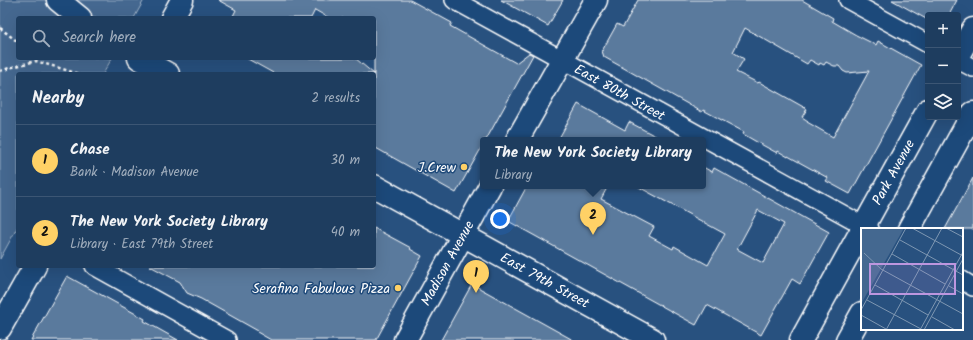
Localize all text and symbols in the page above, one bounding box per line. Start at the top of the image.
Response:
map controls [925,12,961,120]
button: + [925,12,961,48]
search box [16,16,376,60]
text: Search here [62,26,136,50]
icon: search [30,27,52,49]
button: − [925,48,961,84]
street label: East 80th Street [570,59,670,127]
button: layers [925,84,961,120]
text: Nearby [32,85,84,112]
text: 2 results [312,88,360,109]
street label: Park Avenue [867,135,921,209]
popup [480,137,706,189]
text: Chase [70,138,110,162]
text: The New York Society Library [494,141,692,165]
text: 1 [43,150,47,171]
text: 30 m [331,150,360,171]
place label: J.Crew [417,157,457,179]
text: Bank · Madison Avenue [70,162,199,183]
marker: J.Crew [459,162,469,172]
text: Library [494,165,532,186]
pin: 2 [580,202,606,235]
your location [490,209,510,229]
text: The New York Society Library [70,210,268,234]
street label: Madison Avenue [415,216,481,310]
text: 2 [41,222,49,243]
text: 40 m [331,222,360,243]
inset map [861,228,963,330]
text: Library · East 79th Street [70,234,213,255]
street label: East 79th Street [496,247,594,315]
pin: 1 [463,260,489,293]
place label: Serafina Fabulous Pizza [252,278,390,300]
marker: Serafina Fabulous Pizza [393,283,403,293]

